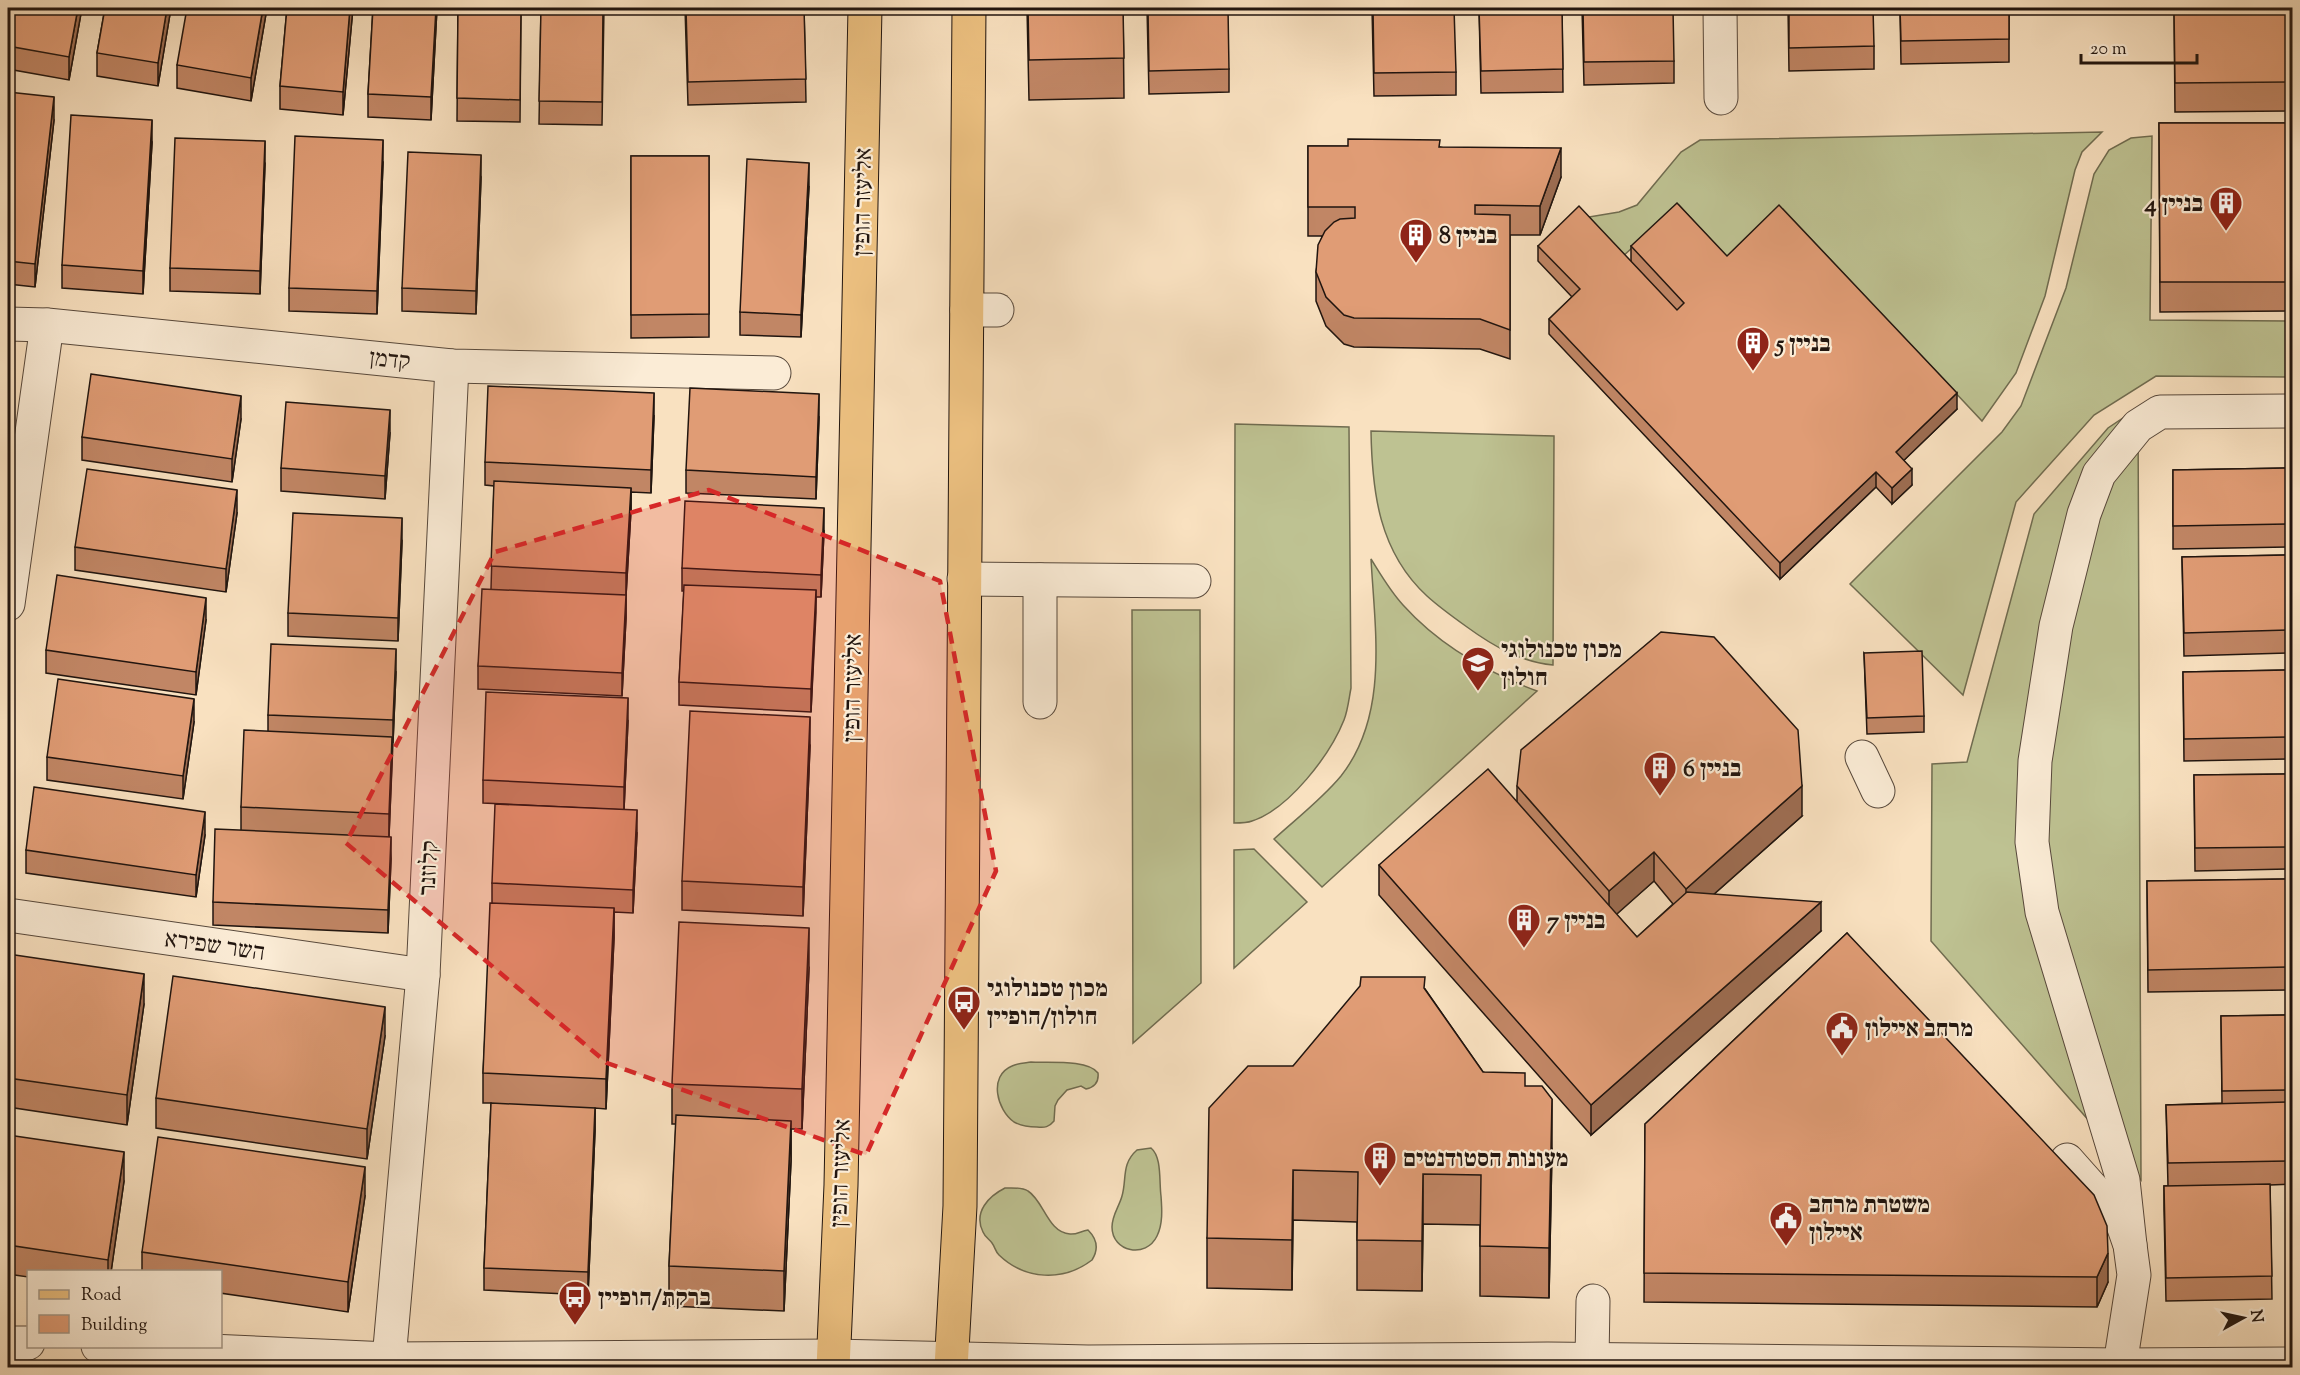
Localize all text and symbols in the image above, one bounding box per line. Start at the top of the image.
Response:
scale bar [2081,27,2196,65]
text: 20 m [2090,37,2127,63]
street label: אליעזר הופין [846,148,882,257]
building icon: בניין 4 [2208,185,2244,232]
place label: בניין 4 [2143,188,2203,222]
building icon: בניין 8 [1398,217,1434,264]
place label: בניין 8 [1439,220,1497,254]
building icon: בניין 5 [1735,325,1771,372]
place label: בניין 5 [1774,328,1831,362]
street label: קדמן [368,342,412,380]
street label: אליעזר הופין [836,634,872,743]
place label: מכון טכנולוגי חולון [1501,634,1622,696]
school or university icon: מכון טכנולוגי חולון [1460,645,1496,692]
building icon: בניין 6 [1642,750,1678,797]
place label: בניין 6 [1683,753,1741,787]
street label: קלוזנר [412,840,448,897]
building icon: בניין 7 [1506,902,1542,949]
place label: בניין 7 [1547,905,1605,939]
street label: השר שפירא [162,923,267,971]
place label: מכון טכנולוגי חולון/הופיין [987,973,1108,1035]
bus stop icon: מכון טכנולוגי חולון/הופיין [946,984,982,1031]
public building icon: מרחב איילון [1824,1010,1860,1057]
place label: מרחב איילון [1865,1013,1973,1047]
street label: אליעזר הופין [823,1118,861,1228]
building icon: מעונות הסטודנטים [1362,1140,1398,1187]
place label: מעונות הסטודנטים [1403,1143,1568,1177]
place label: משטרת מרחב איילון [1809,1189,1930,1251]
public building icon: משטרת מרחב איילון [1768,1200,1804,1247]
legend [27,1270,222,1348]
bus stop icon: ברקת/הופיין [557,1279,593,1326]
place label: ברקת/הופיין [598,1282,711,1316]
text: Road [81,1283,121,1309]
north arrow [2213,1288,2273,1348]
text: N [2243,1308,2268,1324]
text: Building [81,1313,147,1339]

